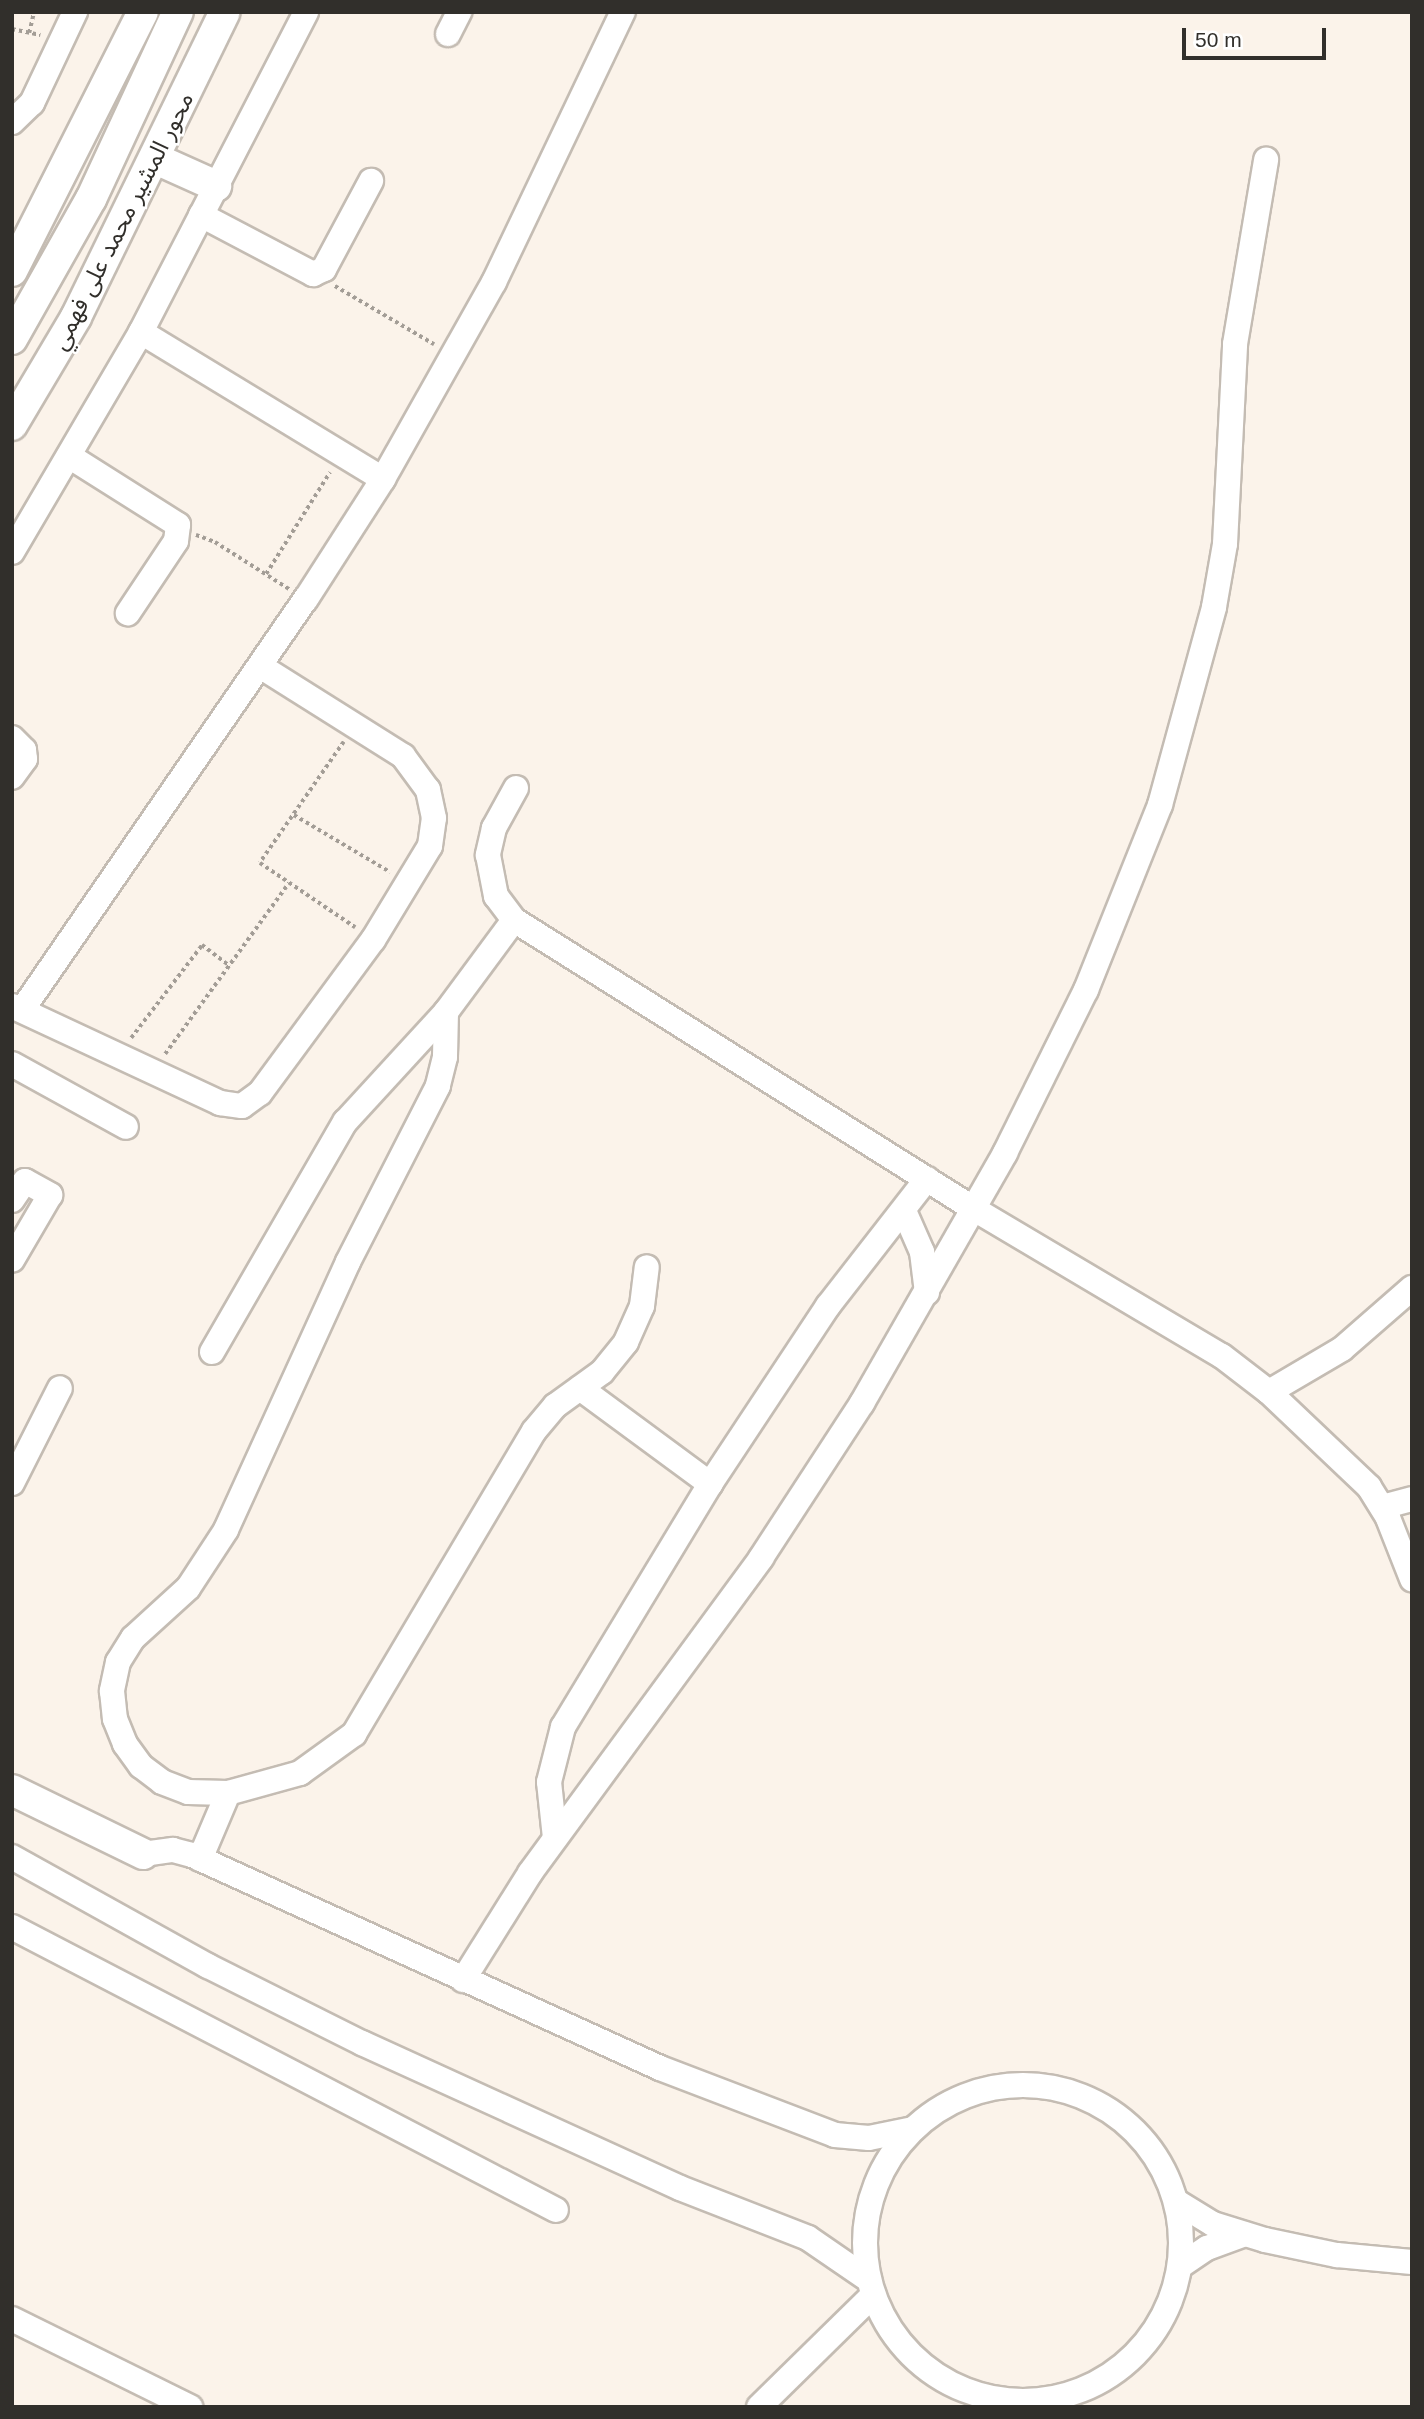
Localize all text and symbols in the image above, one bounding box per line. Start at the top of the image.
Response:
scale bar [1186,14,1330,58]
text: 50 m [1195,28,1242,51]
street label: محور المشير محمد على فهمي [44,87,200,355]

